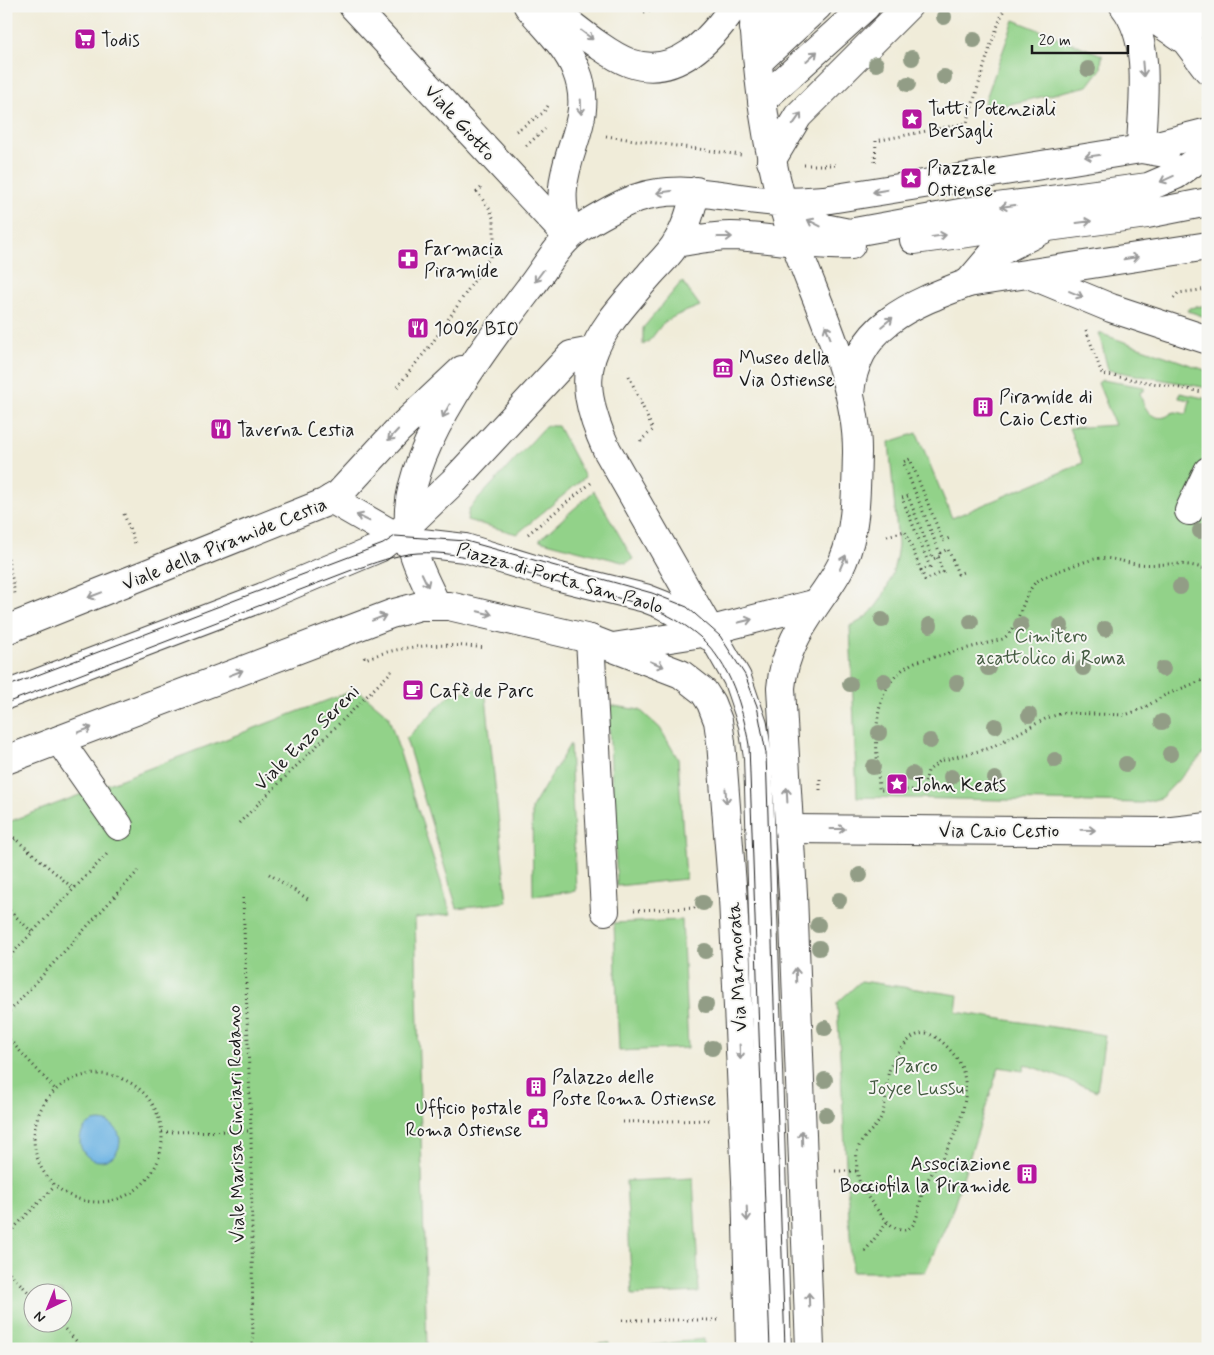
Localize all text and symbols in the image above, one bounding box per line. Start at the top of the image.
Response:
scale bar [1032,22,1128,54]
supermarket icon: Todis [73,27,97,51]
place label: Todis [101,28,140,53]
one-way arrow [580,30,594,40]
text: 20 m [1039,31,1071,51]
one-way arrow [805,50,818,61]
one-way arrow [1138,60,1148,76]
street label: Viale Giotto [419,79,501,167]
place label: Tutti Potenziali Bersagli [928,97,1056,145]
one-way arrow [577,98,586,114]
place icon: Tutti Potenziali Bersagli [900,107,924,131]
one-way arrow [792,112,802,126]
one-way arrow [1085,151,1101,161]
place label: Piazzale Ostiense [927,156,996,203]
place icon: Piazzale Ostiense [899,166,923,190]
one-way arrow [1160,175,1175,185]
one-way arrow [656,187,672,197]
one-way arrow [873,187,889,197]
one-way arrow [1000,201,1016,211]
one-way arrow [1076,217,1092,227]
one-way arrow [807,218,822,227]
one-way arrow [930,231,946,241]
one-way arrow [716,232,732,241]
place label: Farmacia Piramide [424,237,503,284]
pharmacy icon: Farmacia Piramide [396,247,420,271]
one-way arrow [1122,253,1138,263]
one-way arrow [534,269,544,283]
one-way arrow [1068,289,1083,299]
restaurant icon: 100% BIO [406,316,430,340]
one-way arrow [880,316,893,327]
place label: 100% BIO [434,317,519,342]
one-way arrow [823,324,832,340]
place label: Museo della Via Ostiense [739,346,835,393]
museum icon: Museo della Via Ostiense [711,356,735,380]
place label: Piramide di Caio Cestio [999,385,1093,432]
building icon: Piramide di Caio Cestio [971,395,995,419]
one-way arrow [441,403,451,418]
restaurant icon: Taverna Cestia [209,417,233,441]
place label: Taverna Cestia [237,418,355,443]
one-way arrow [387,428,399,441]
street label: Viale della Piramide Cestia [118,492,331,597]
one-way arrow [356,513,371,522]
street label: Piazza di Porta San Paolo [453,537,666,620]
one-way arrow [838,555,848,570]
one-way arrow [421,572,430,587]
one-way arrow [87,591,103,600]
one-way arrow [476,609,492,619]
one-way arrow [371,613,386,622]
one-way arrow [737,616,753,625]
park label: Cimitero acattolico di Roma [976,624,1126,671]
one-way arrow [649,660,664,669]
one-way arrow [228,668,244,677]
cafe icon: Cafè de Parc [401,678,425,702]
place label: Cafè de Parc [429,679,534,704]
street label: Viale Enzo Sereni [249,680,365,796]
one-way arrow [77,725,92,734]
place icon: John Keats [885,772,909,796]
place label: John Keats [913,773,1006,798]
one-way arrow [721,788,730,804]
one-way arrow [783,788,792,804]
street label: Via Caio Cestio [939,819,1059,844]
one-way arrow [830,824,846,834]
one-way arrow [1080,826,1096,835]
street label: Via Marmorata [722,901,753,1032]
one-way arrow [791,968,800,984]
street label: Viale Marisa Cinciari Rodano [222,1005,251,1243]
one-way arrow [736,1043,745,1059]
park label: Parco Joyce Lussu [868,1054,964,1101]
place label: Palazzo delle Poste Roma Ostiense [552,1065,716,1112]
building icon: Palazzo delle Poste Roma Ostiense [524,1075,548,1099]
place label: Ufficio postale Roma Ostiense [406,1096,522,1143]
public building icon: Ufficio postale Roma Ostiense [526,1106,550,1130]
one-way arrow [798,1130,807,1146]
place label: Associazione Bocciofila la Piramide [840,1152,1011,1199]
building icon: Associazione Bocciofila la Piramide [1015,1162,1039,1186]
one-way arrow [742,1206,752,1222]
north arrow [22,1282,72,1332]
one-way arrow [805,1292,814,1308]
text: N [30,1307,49,1327]

